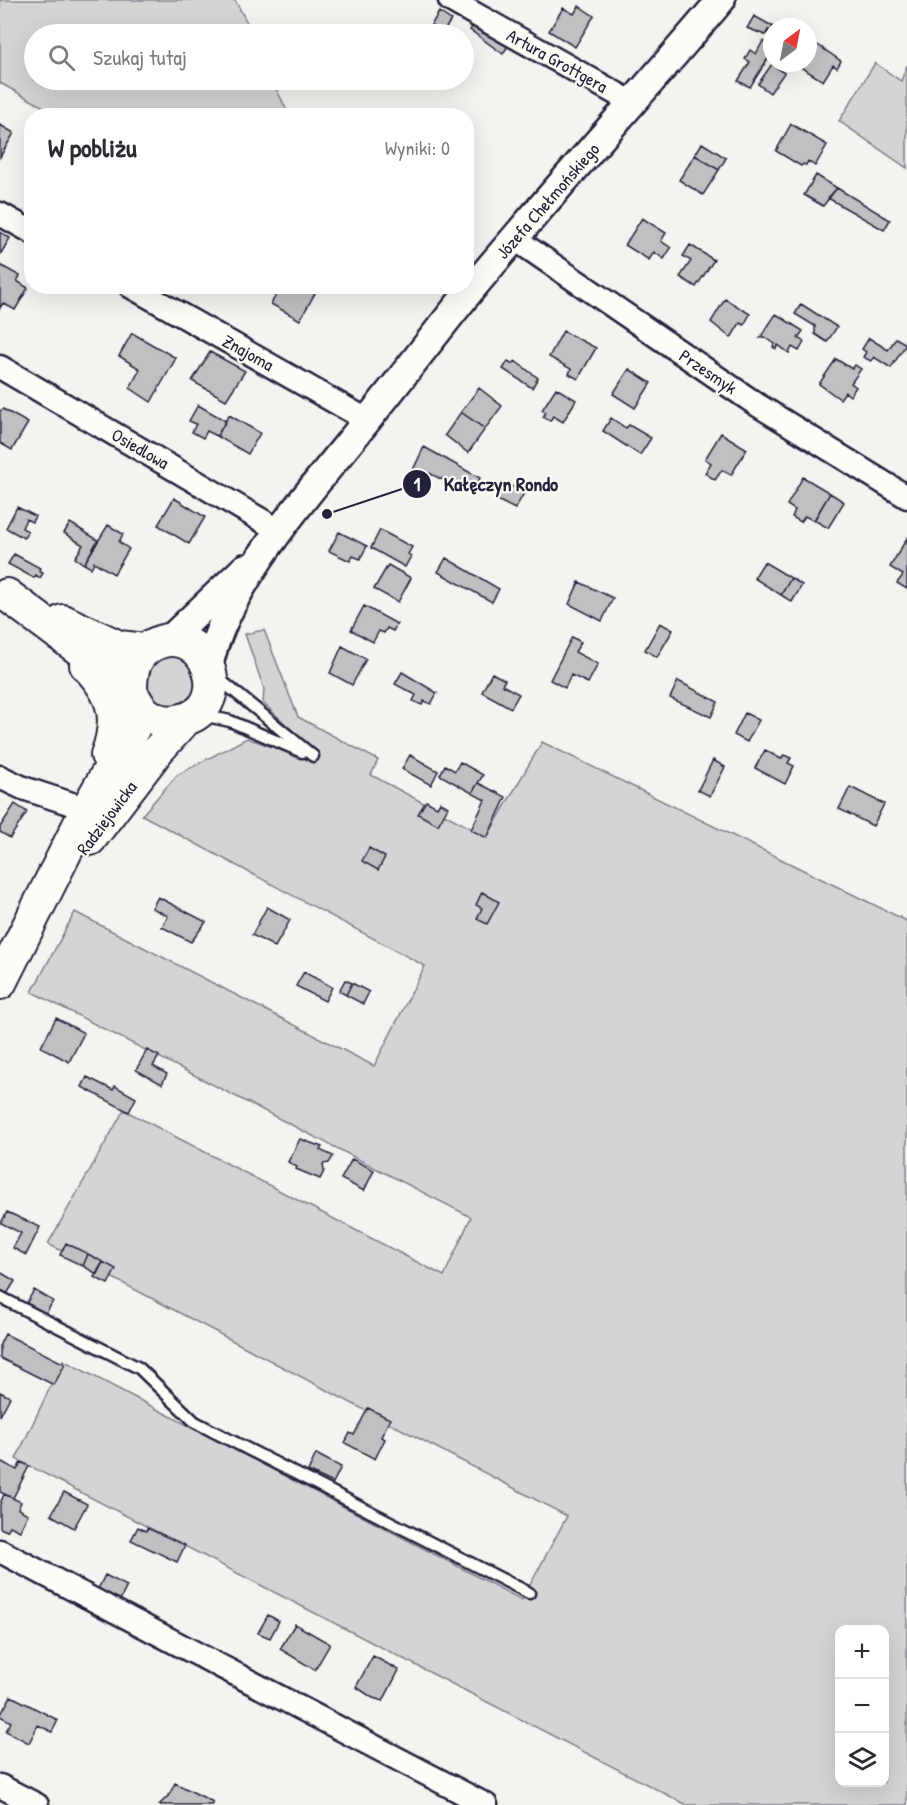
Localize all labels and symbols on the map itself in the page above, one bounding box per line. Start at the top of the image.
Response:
north arrow [763,18,817,72]
street label: Artura Grottgera [502,23,612,99]
street label: Józefa Chełmońskiego [490,137,605,264]
street label: Znajoma [218,328,278,377]
street label: Przesmyk [674,343,743,400]
street label: Osiedlowa [107,422,174,475]
callout: Kałęczyn Rondo [402,465,570,503]
text: Kałęczyn Rondo [444,470,558,498]
text: 1 [414,472,421,497]
street label: Radziejowicka [71,776,143,860]

